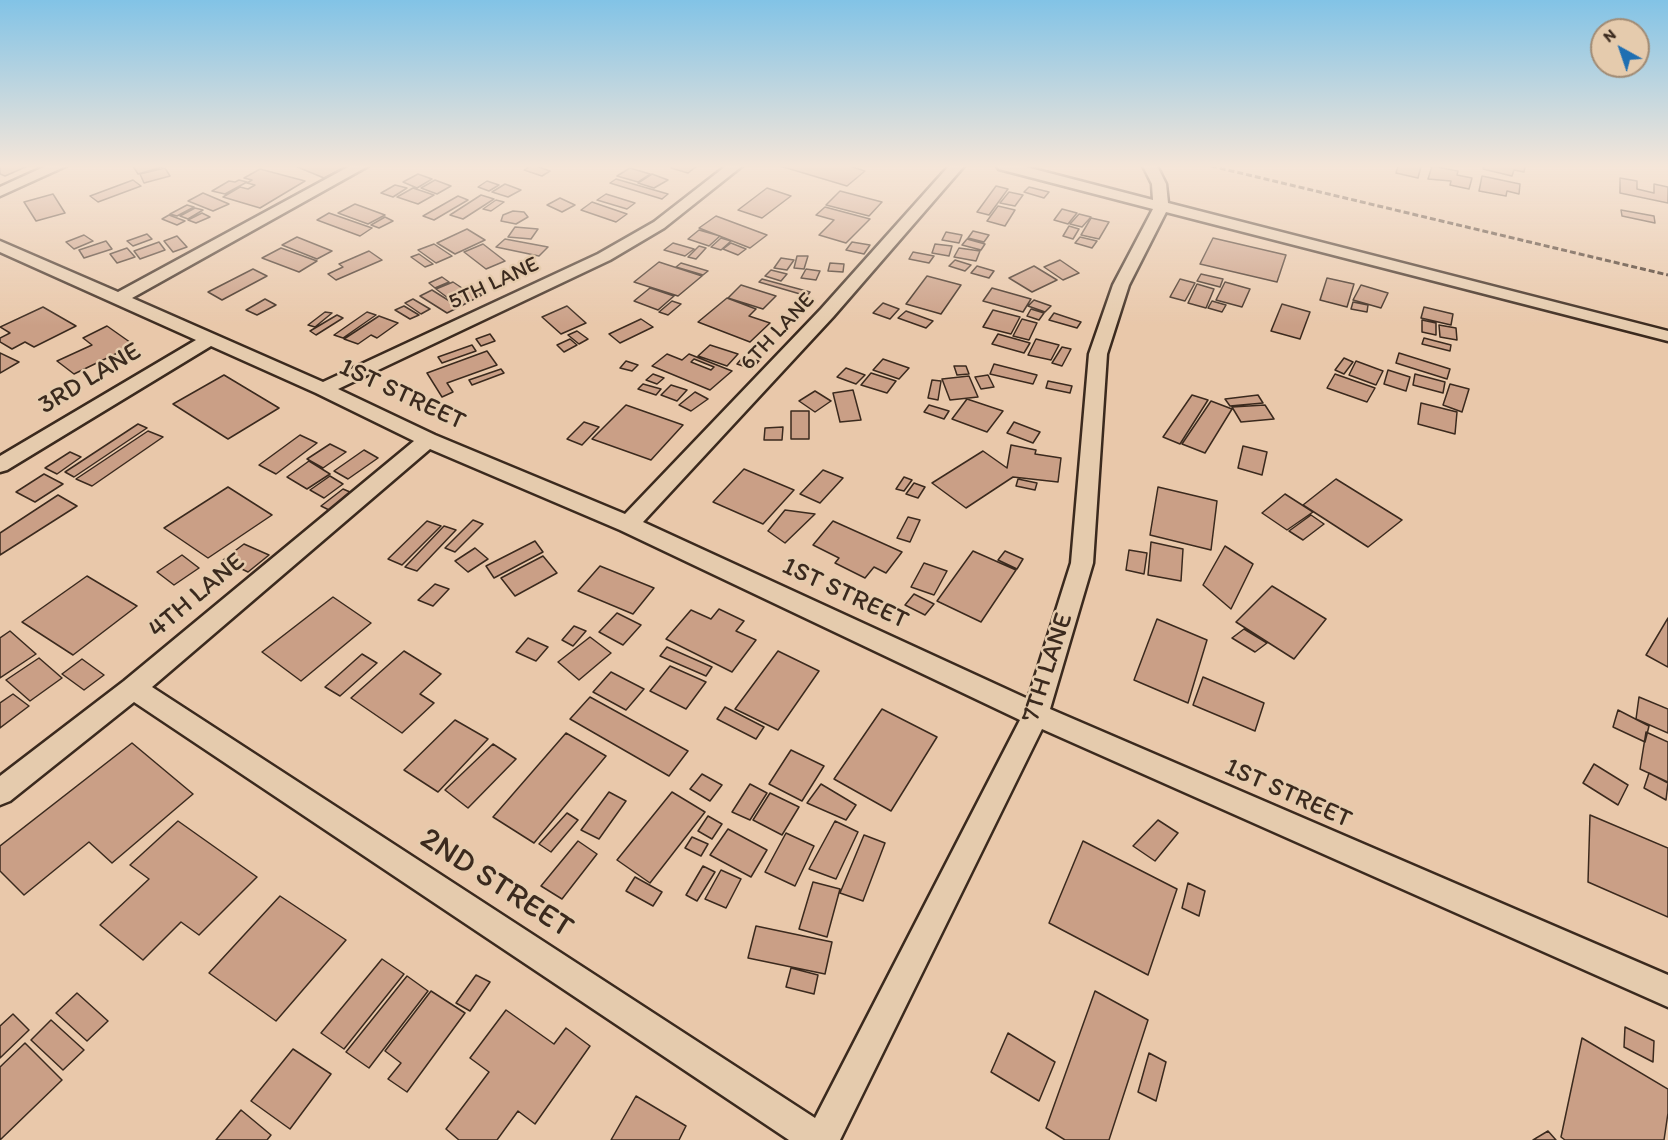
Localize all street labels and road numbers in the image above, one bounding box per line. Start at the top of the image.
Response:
street label: 5TH LANE [445,252,543,316]
street label: 6TH LANE [735,288,821,376]
street label: 3RD LANE [33,336,147,422]
street label: 1ST STREET [334,352,470,438]
street label: 4TH LANE [143,547,251,645]
street label: 1ST STREET [777,551,913,637]
street label: 7TH LANE [1016,609,1080,727]
street label: 1ST STREET [1220,752,1356,836]
street label: 2ND STREET [412,820,580,948]

